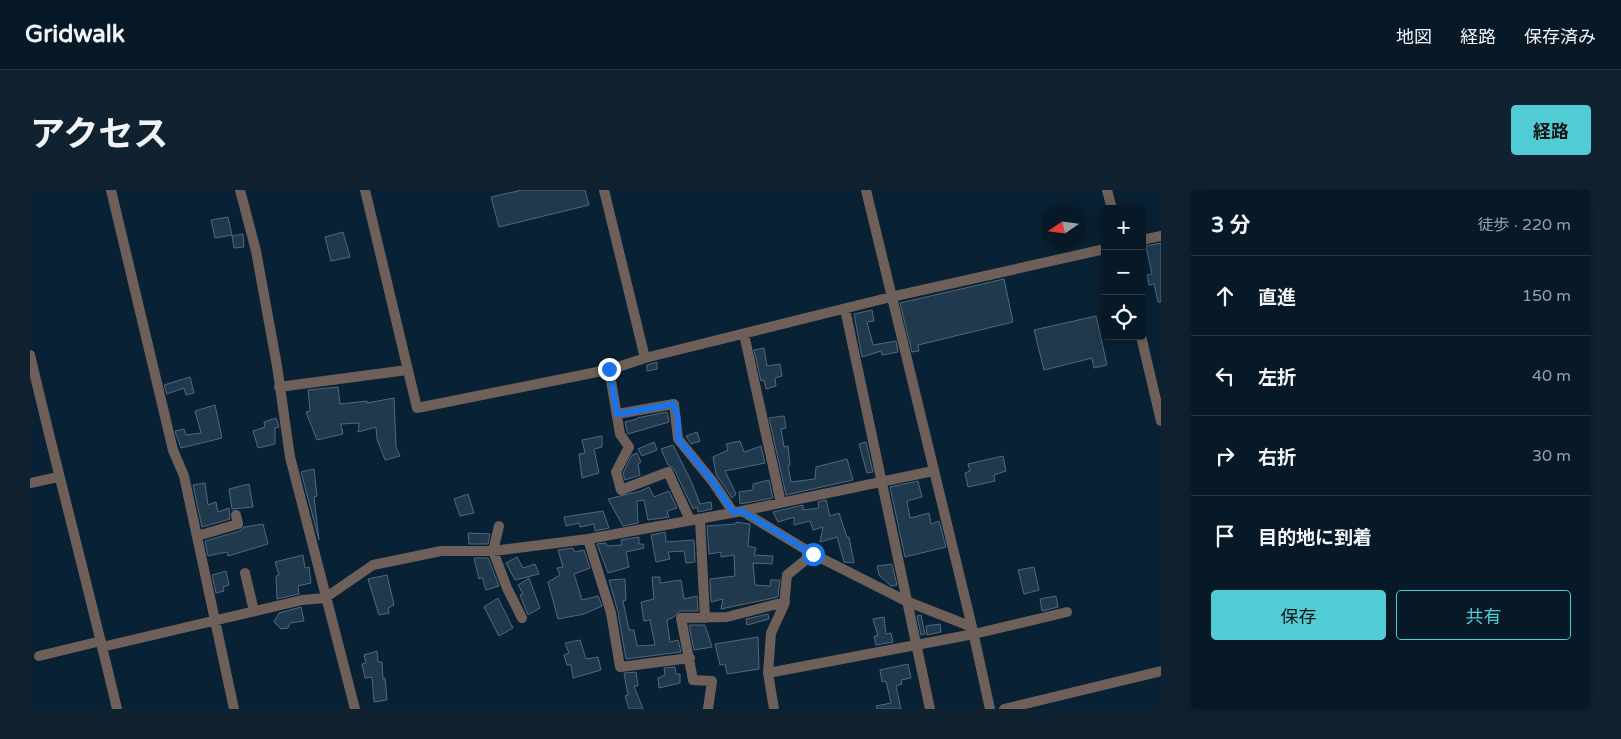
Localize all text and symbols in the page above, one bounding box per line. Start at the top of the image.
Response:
text: Gridwalk [25,20,125,49]
text: 地図 [1396,26,1432,48]
text: 経路 [1460,26,1496,48]
text: 保存済み [1524,26,1596,48]
button: 経路 [1511,105,1591,155]
text: アクセス [30,114,168,156]
north arrow [1041,205,1086,250]
map controls [1101,205,1146,340]
button: + [1101,205,1146,250]
text: 3 分 [1211,213,1251,238]
text: 徒歩 · 220 m [1478,215,1571,235]
button: − [1101,250,1146,295]
icon: ahead [1211,282,1239,310]
text: 150 m [1522,286,1571,306]
text: 直進 [1258,287,1296,309]
button: locate [1101,295,1146,340]
route end [598,358,621,381]
icon: left [1211,362,1239,390]
text: 40 m [1532,366,1571,386]
text: 左折 [1258,367,1296,389]
icon: right [1211,442,1239,470]
text: 30 m [1532,446,1571,466]
text: 右折 [1258,447,1296,469]
icon: arrive [1211,522,1239,550]
text: 目的地に到着 [1258,527,1372,549]
route start [802,543,825,566]
button: 保存 [1211,590,1386,640]
button: 共有 [1396,590,1571,640]

